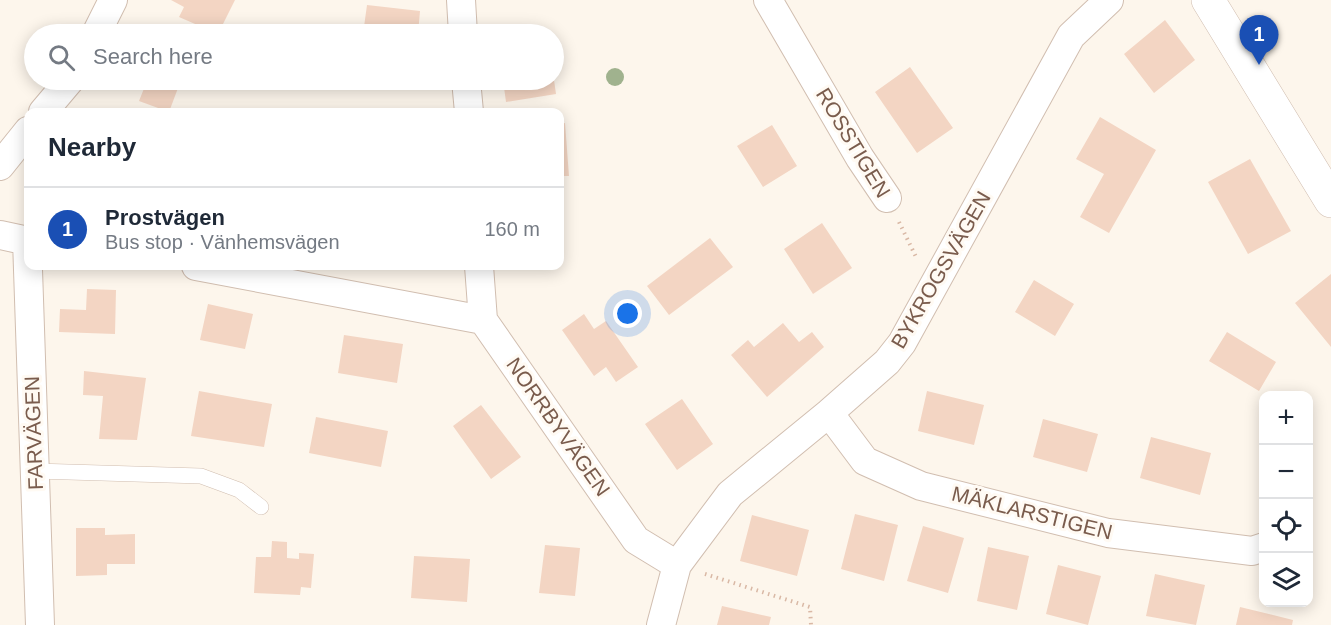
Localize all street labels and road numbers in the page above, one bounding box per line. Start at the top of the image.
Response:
street label: ROSSTIGEN [812,84,895,202]
street label: BYKROGSVÄGEN [886,187,995,352]
street label: NORRBYVÄGEN [502,353,615,500]
street label: FARVÄGEN [20,376,47,490]
street label: MÄKLARSTIGEN [950,481,1115,544]

